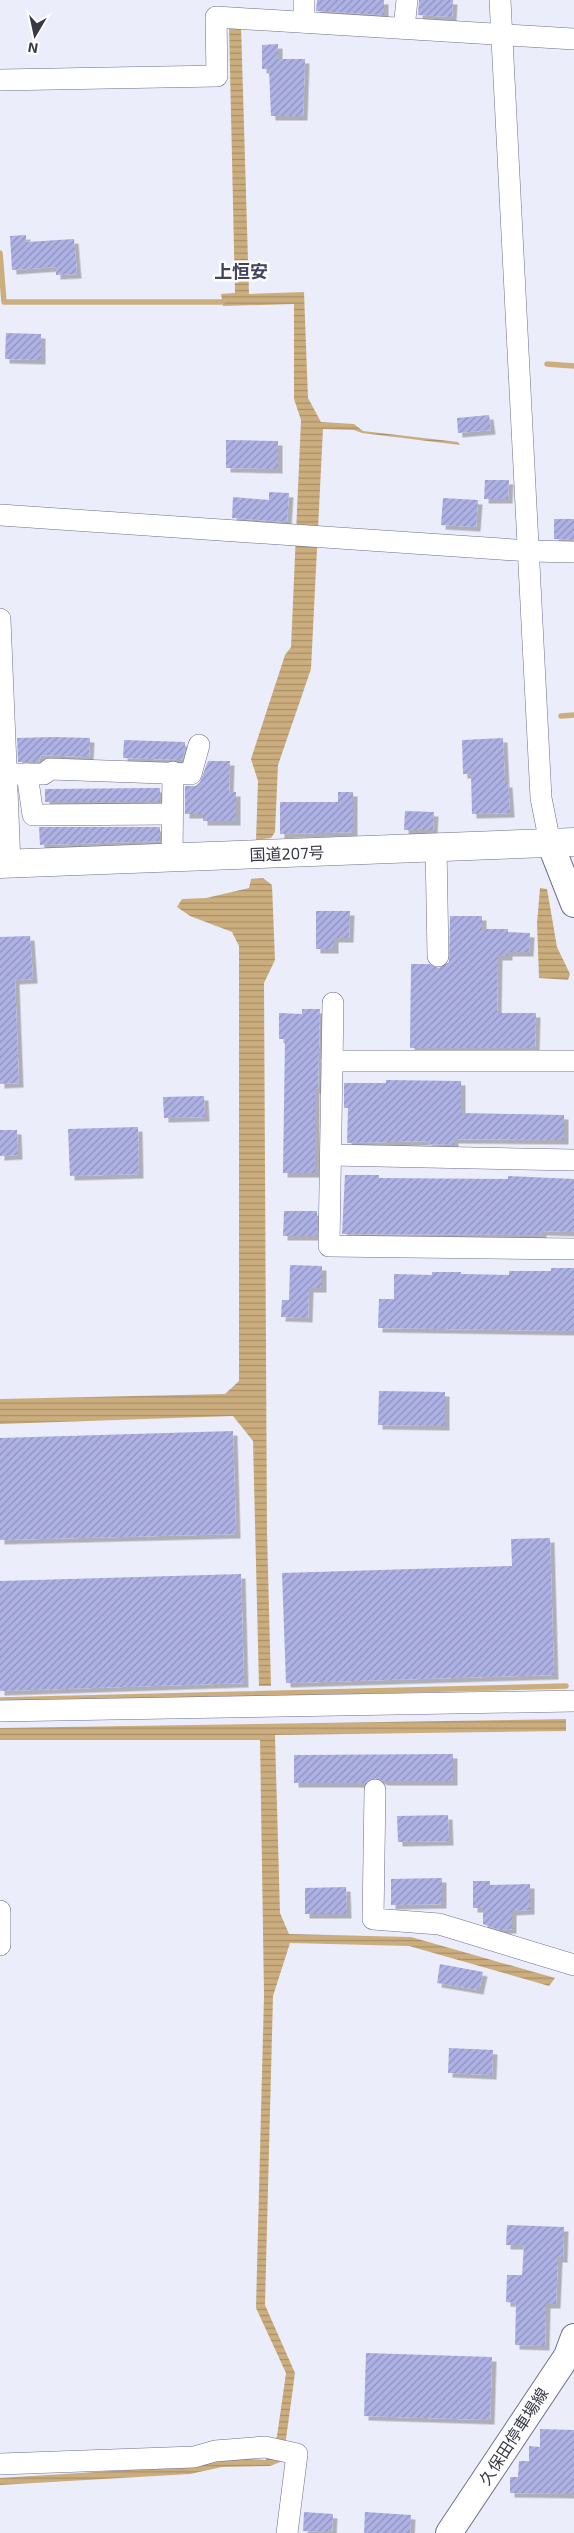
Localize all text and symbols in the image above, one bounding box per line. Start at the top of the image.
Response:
north arrow [10,10,60,60]
text: N [27,39,39,58]
district label: 上恒安 [214,260,268,282]
street label: 国道207号 [249,842,325,864]
street label: 久保田停車場線 [475,2384,551,2488]

